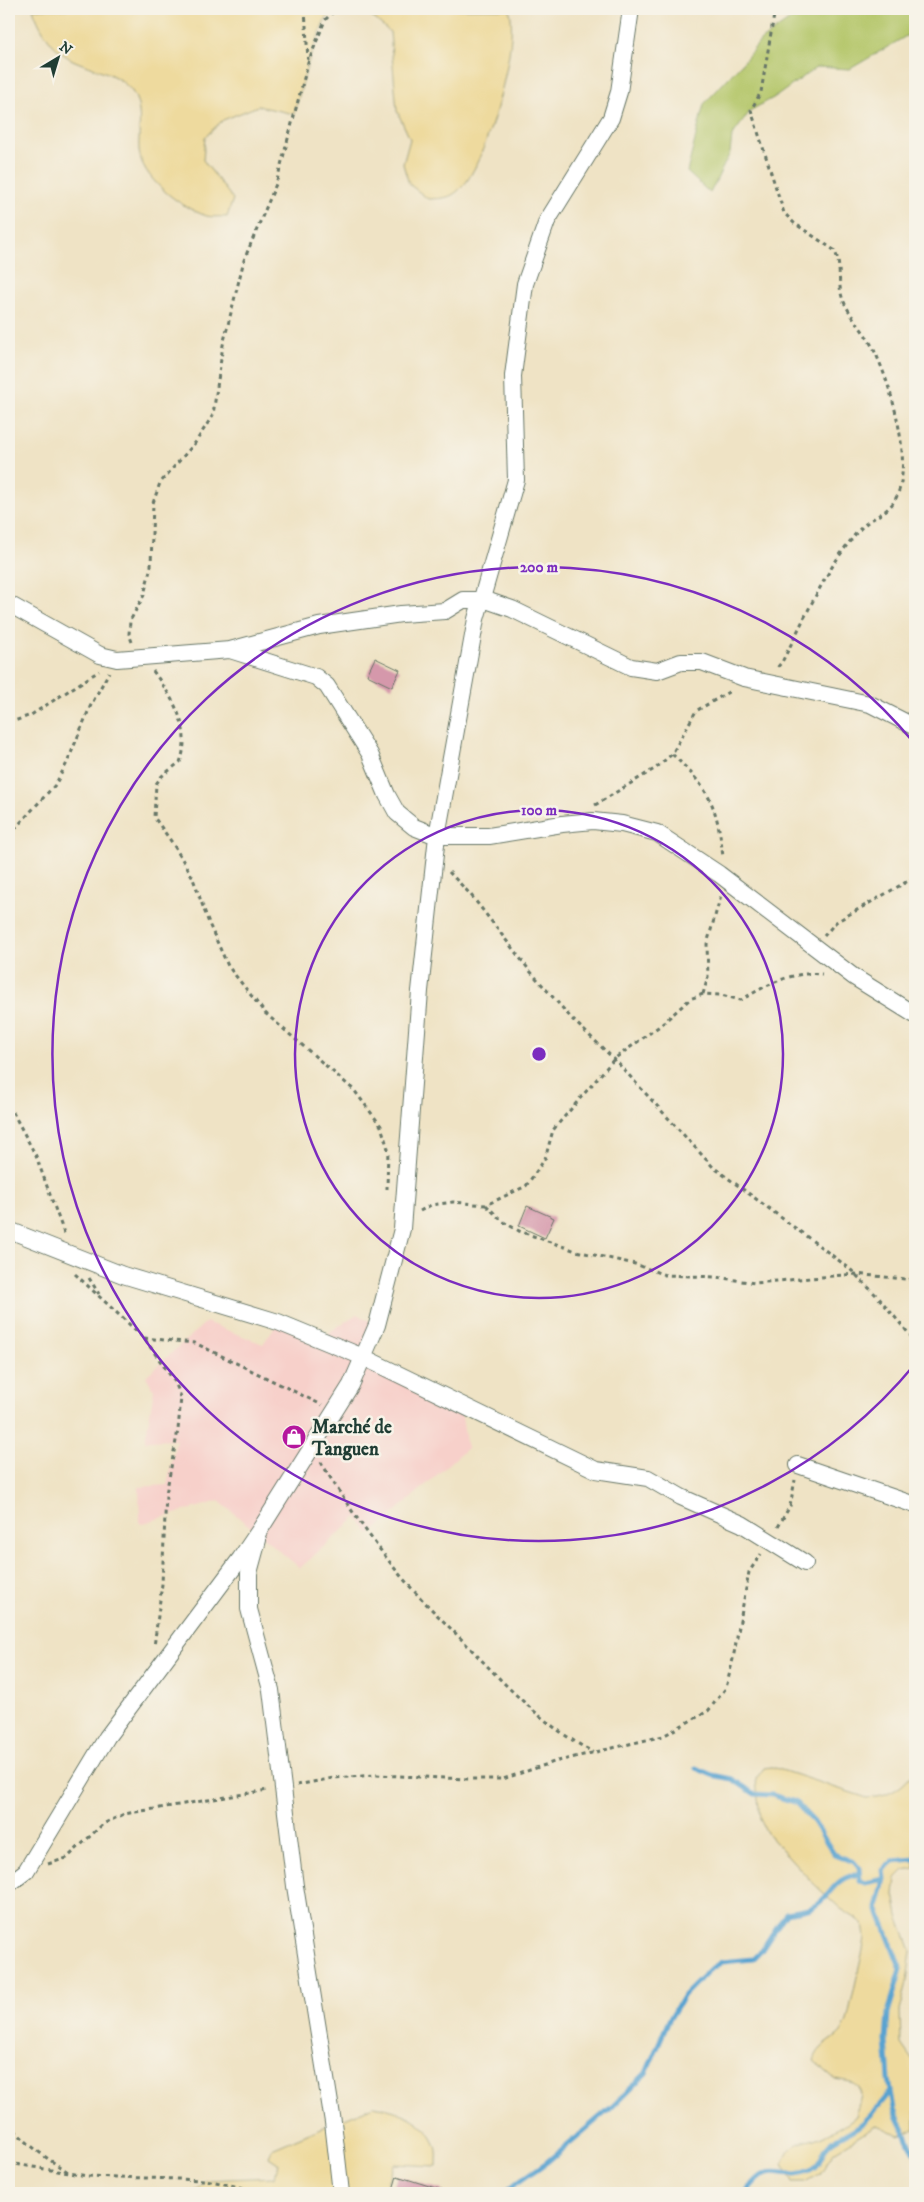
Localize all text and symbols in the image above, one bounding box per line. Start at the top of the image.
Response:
north arrow [32,32,82,82]
text: N [55,38,76,59]
text: 200 m [520,558,559,577]
text: 100 m [521,801,558,820]
centre of rings [530,1045,548,1063]
place label: Marché de Tanguen [311,1416,392,1461]
shop icon: Marché de Tanguen [281,1424,307,1450]

